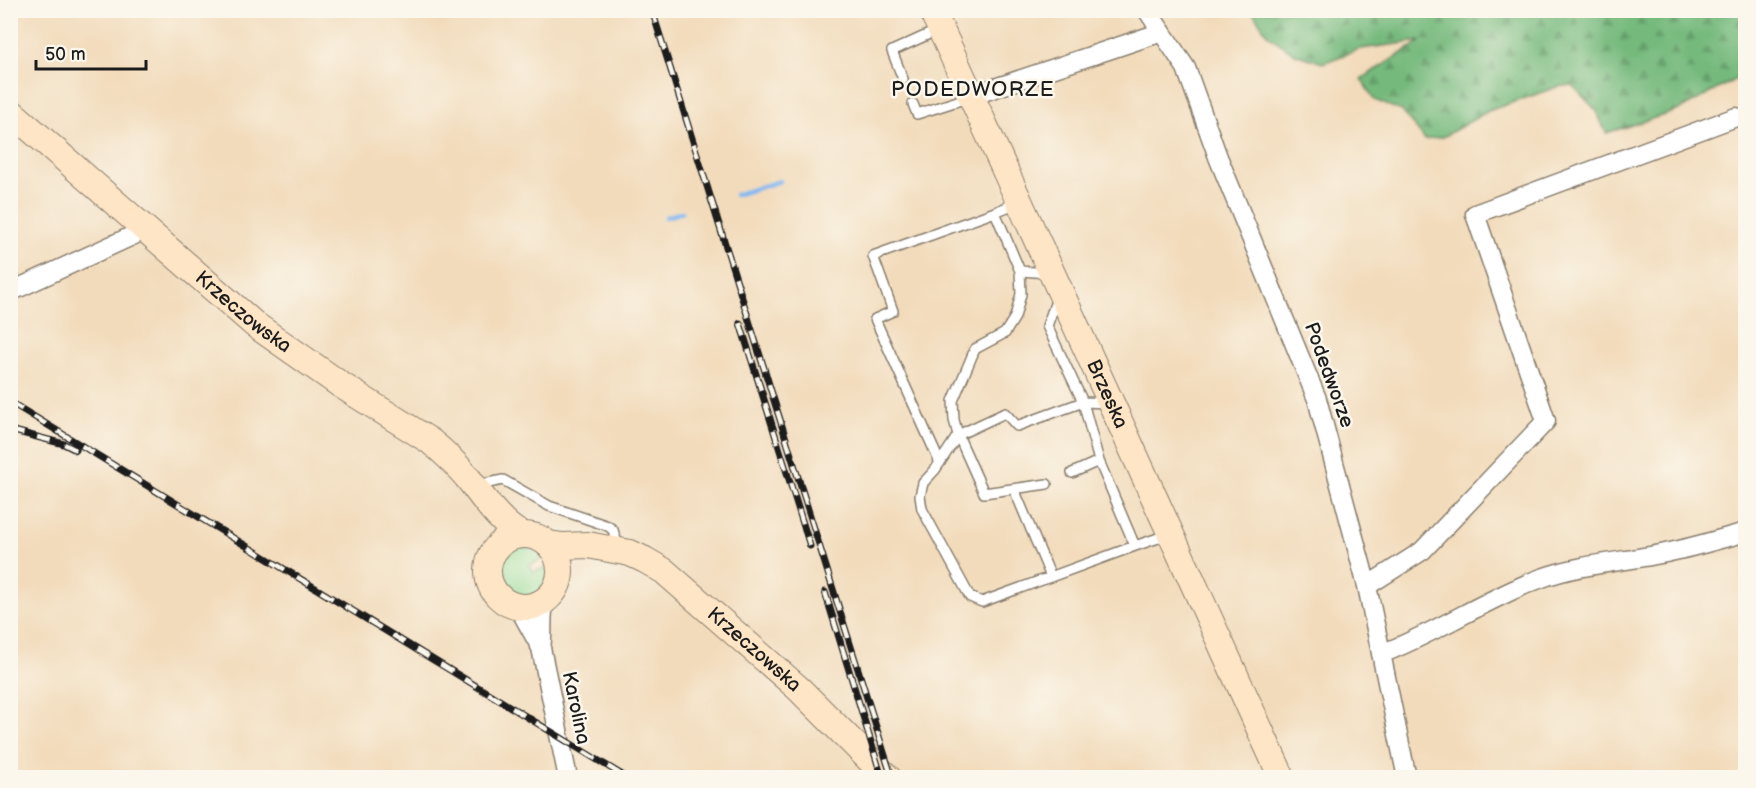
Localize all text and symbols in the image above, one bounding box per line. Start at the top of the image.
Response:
scale bar [36,33,146,71]
text: 50 m [45,44,86,65]
district label: PODEDWORZE [891,77,1055,102]
street label: Krzeczowska [190,266,296,358]
street label: Podedworze [1299,319,1359,431]
street label: Brzeska [1081,356,1133,432]
street label: Krzeczowska [702,602,806,697]
street label: Karolina [557,669,595,747]

